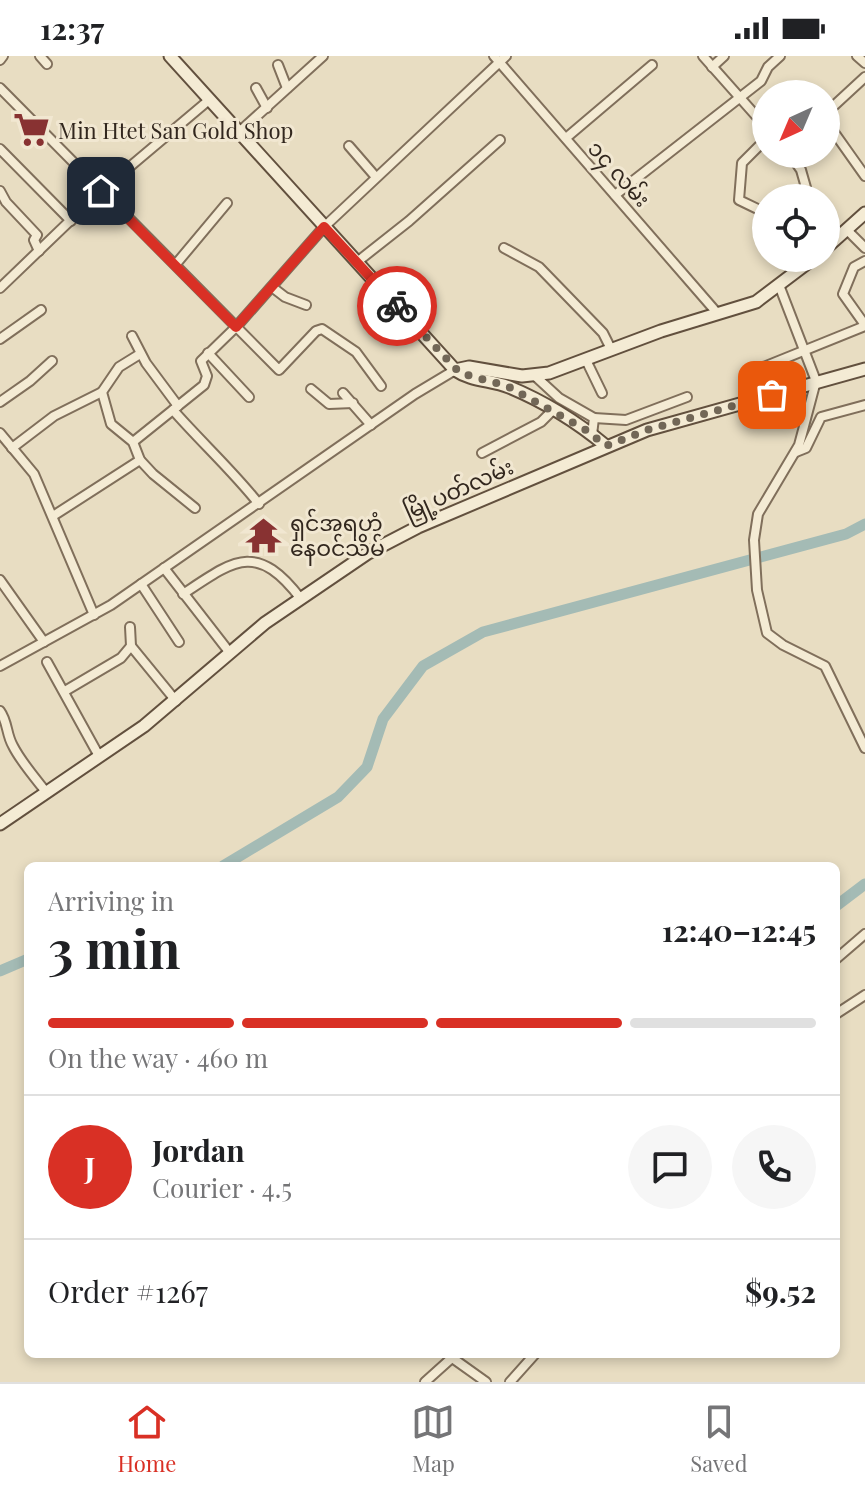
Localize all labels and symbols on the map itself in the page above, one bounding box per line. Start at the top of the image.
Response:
north arrow [752,80,840,168]
supermarket icon: Min Htet San Gold Shop [13,111,51,149]
place label: Min Htet San Gold Shop [58,115,293,145]
street label: ၁၄ လမ်း [579,133,658,215]
pin [67,157,135,225]
courier [357,266,437,346]
pin [738,361,806,429]
street label: မြို့ပတ်လမ်း [398,450,519,529]
place label: ရှင်အရဟံ နေဝင်သိမ် [290,507,385,566]
temple icon: ရှင်အရဟံ နေဝင်သိမ် [245,516,283,554]

